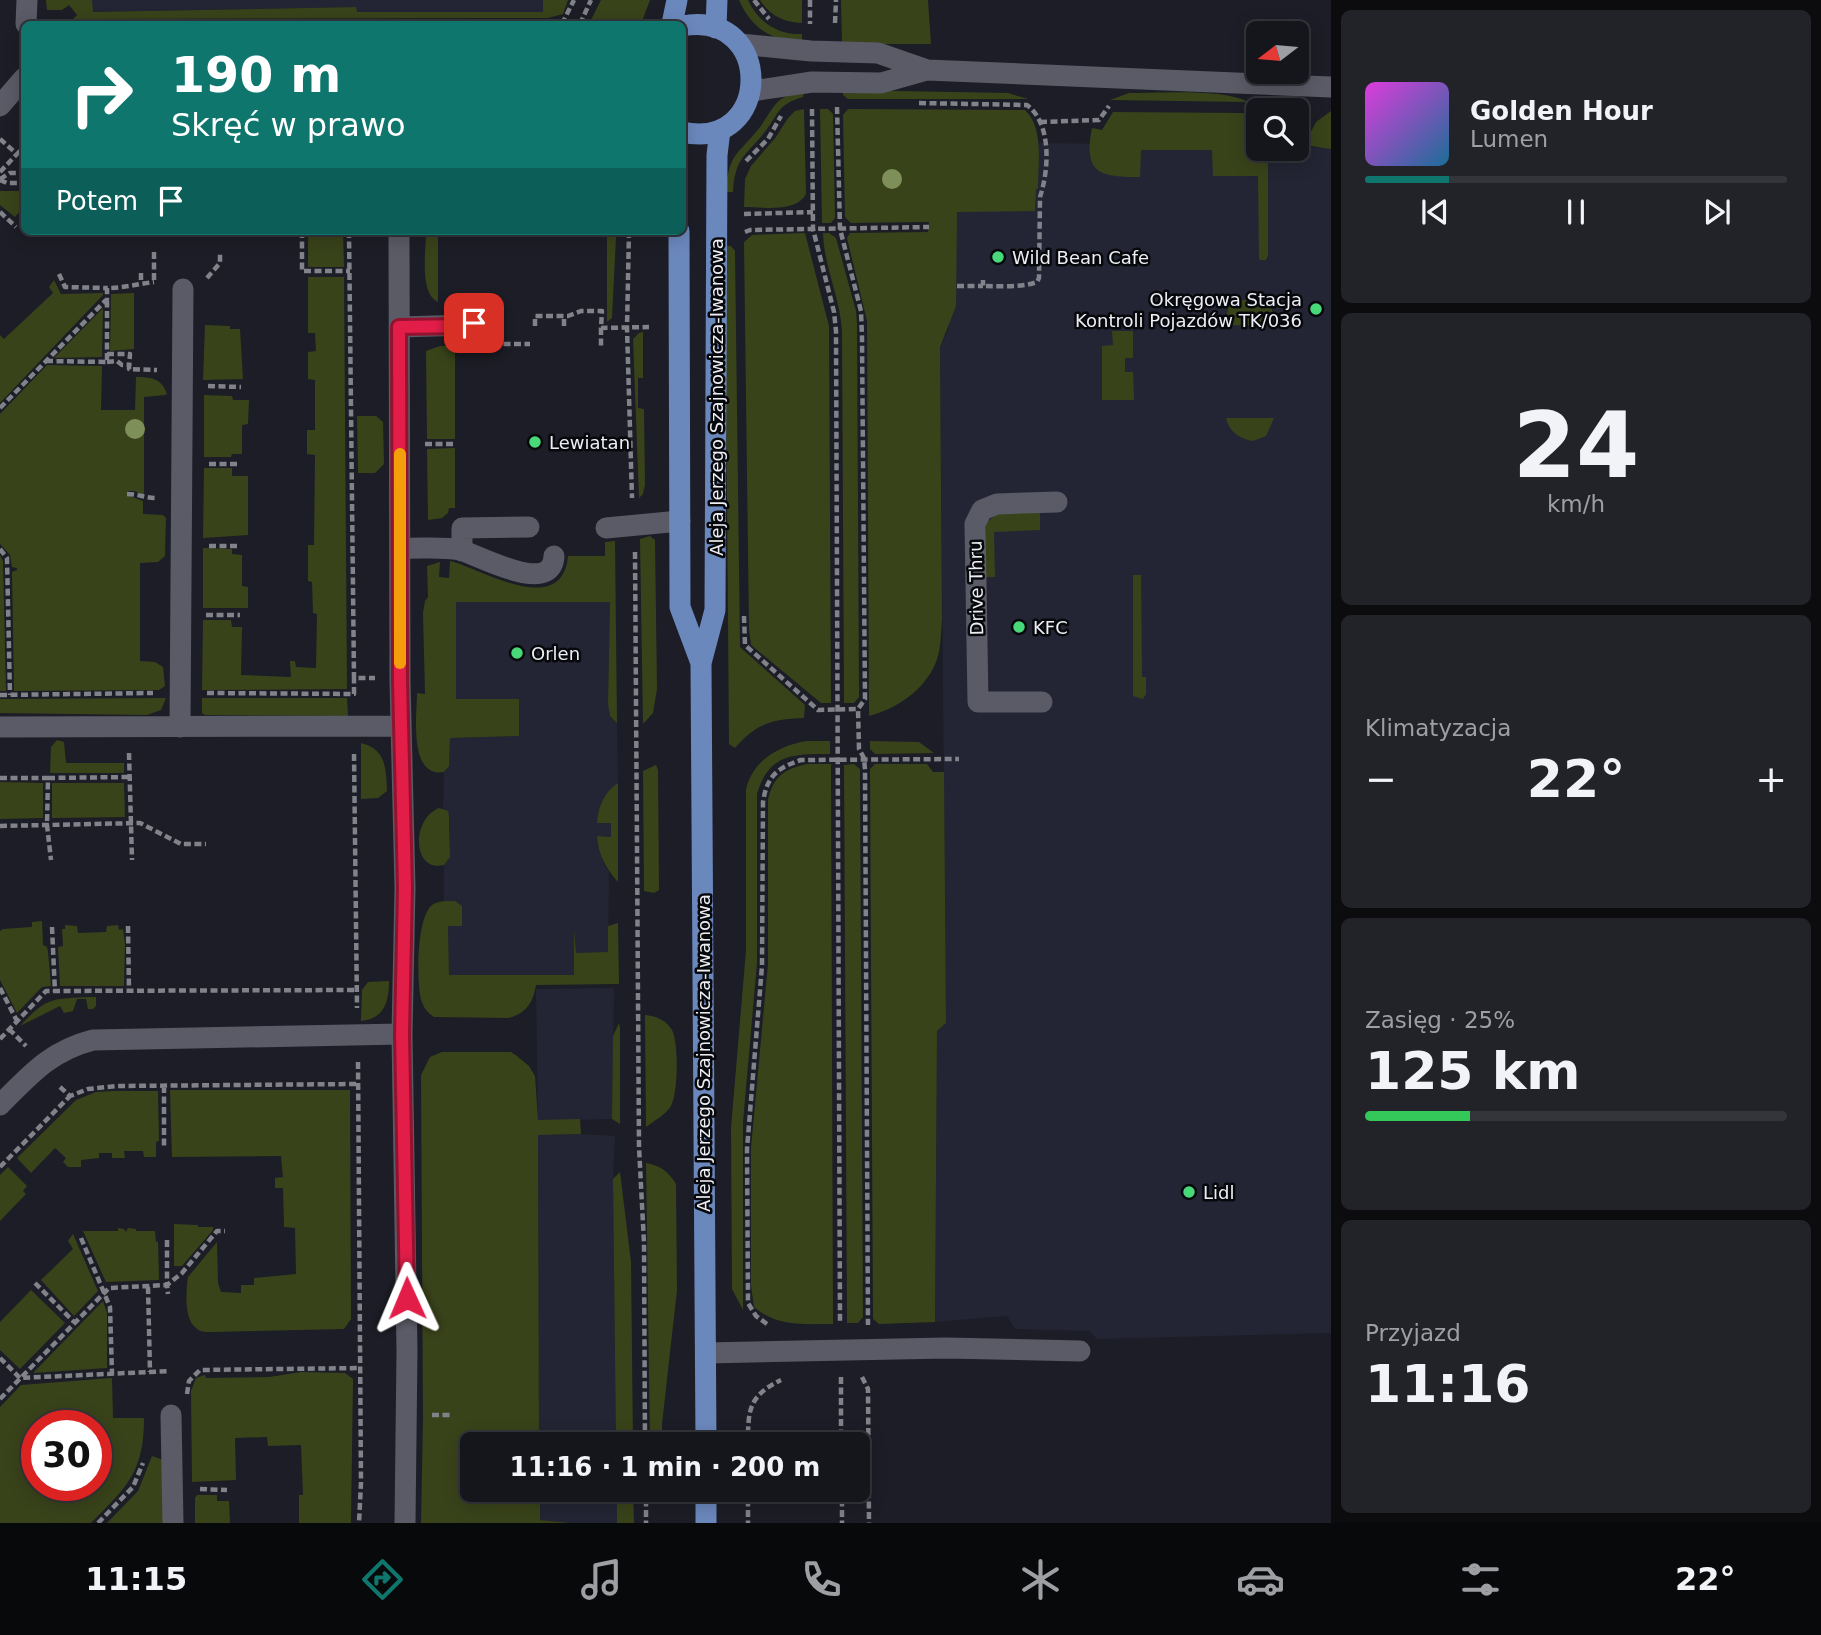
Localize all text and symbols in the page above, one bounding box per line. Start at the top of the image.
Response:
north arrow [1246,21,1309,84]
map controls [1246,21,1309,161]
text: 190 m [171,47,341,104]
icon: right [56,49,147,140]
text: Golden Hour [1470,96,1653,126]
button: search [1246,98,1309,161]
text: Skręć w prawo [171,106,406,144]
text: Lumen [1470,126,1548,152]
icon: arrive [152,182,190,220]
text: Potem [56,186,138,216]
icon: previous [1416,193,1454,231]
icon: pause [1557,193,1595,231]
icon: next [1698,193,1736,231]
street label: Aleja Jerzego Szajnowicza-Iwanowa [706,238,727,556]
place label: Wild Bean Cafe [1012,247,1149,268]
marker: Wild Bean Cafe [990,249,1006,265]
place label: Okręgowa Stacja Kontroli Pojazdów TK/036 [1075,289,1302,331]
pin [444,293,504,353]
marker: Okręgowa Stacja Kontroli Pojazdów TK/036 [1308,301,1324,317]
icon: arrive [455,304,493,342]
text: 24 [1513,393,1639,498]
place label: Lewiatan [549,432,630,453]
marker: Lewiatan [527,434,543,450]
text: km/h [1547,491,1605,517]
street label: Drive Thru [965,540,987,636]
place label: KFC [1033,617,1068,638]
marker: KFC [1011,619,1027,635]
place label: Orlen [531,643,580,664]
marker: Orlen [509,645,525,661]
text: Klimatyzacja [1365,715,1511,741]
text: 22° [1527,749,1625,809]
text: − [1365,757,1397,801]
text: + [1755,757,1787,801]
street label: Aleja Jerzego Szajnowicza-Iwanowa [693,894,714,1212]
text: Zasięg · 25% [1365,1007,1515,1033]
text: 125 km [1365,1041,1580,1101]
place label: Lidl [1203,1182,1234,1203]
marker: Lidl [1181,1184,1197,1200]
position arrow [370,1261,444,1335]
text: Przyjazd [1365,1320,1461,1346]
text: 11:16 [1365,1354,1531,1414]
speed limit sign: 30 [21,1410,112,1501]
text: 11:16 · 1 min · 200 m [510,1452,820,1482]
icon: directions [358,1555,407,1604]
icon: music [577,1555,626,1604]
icon: phone [797,1555,846,1604]
icon: climate [1016,1555,1065,1604]
icon: car [1236,1555,1285,1604]
icon: filters [1456,1555,1505,1604]
text: 11:15 [85,1560,187,1598]
text: 22° [1675,1560,1736,1598]

